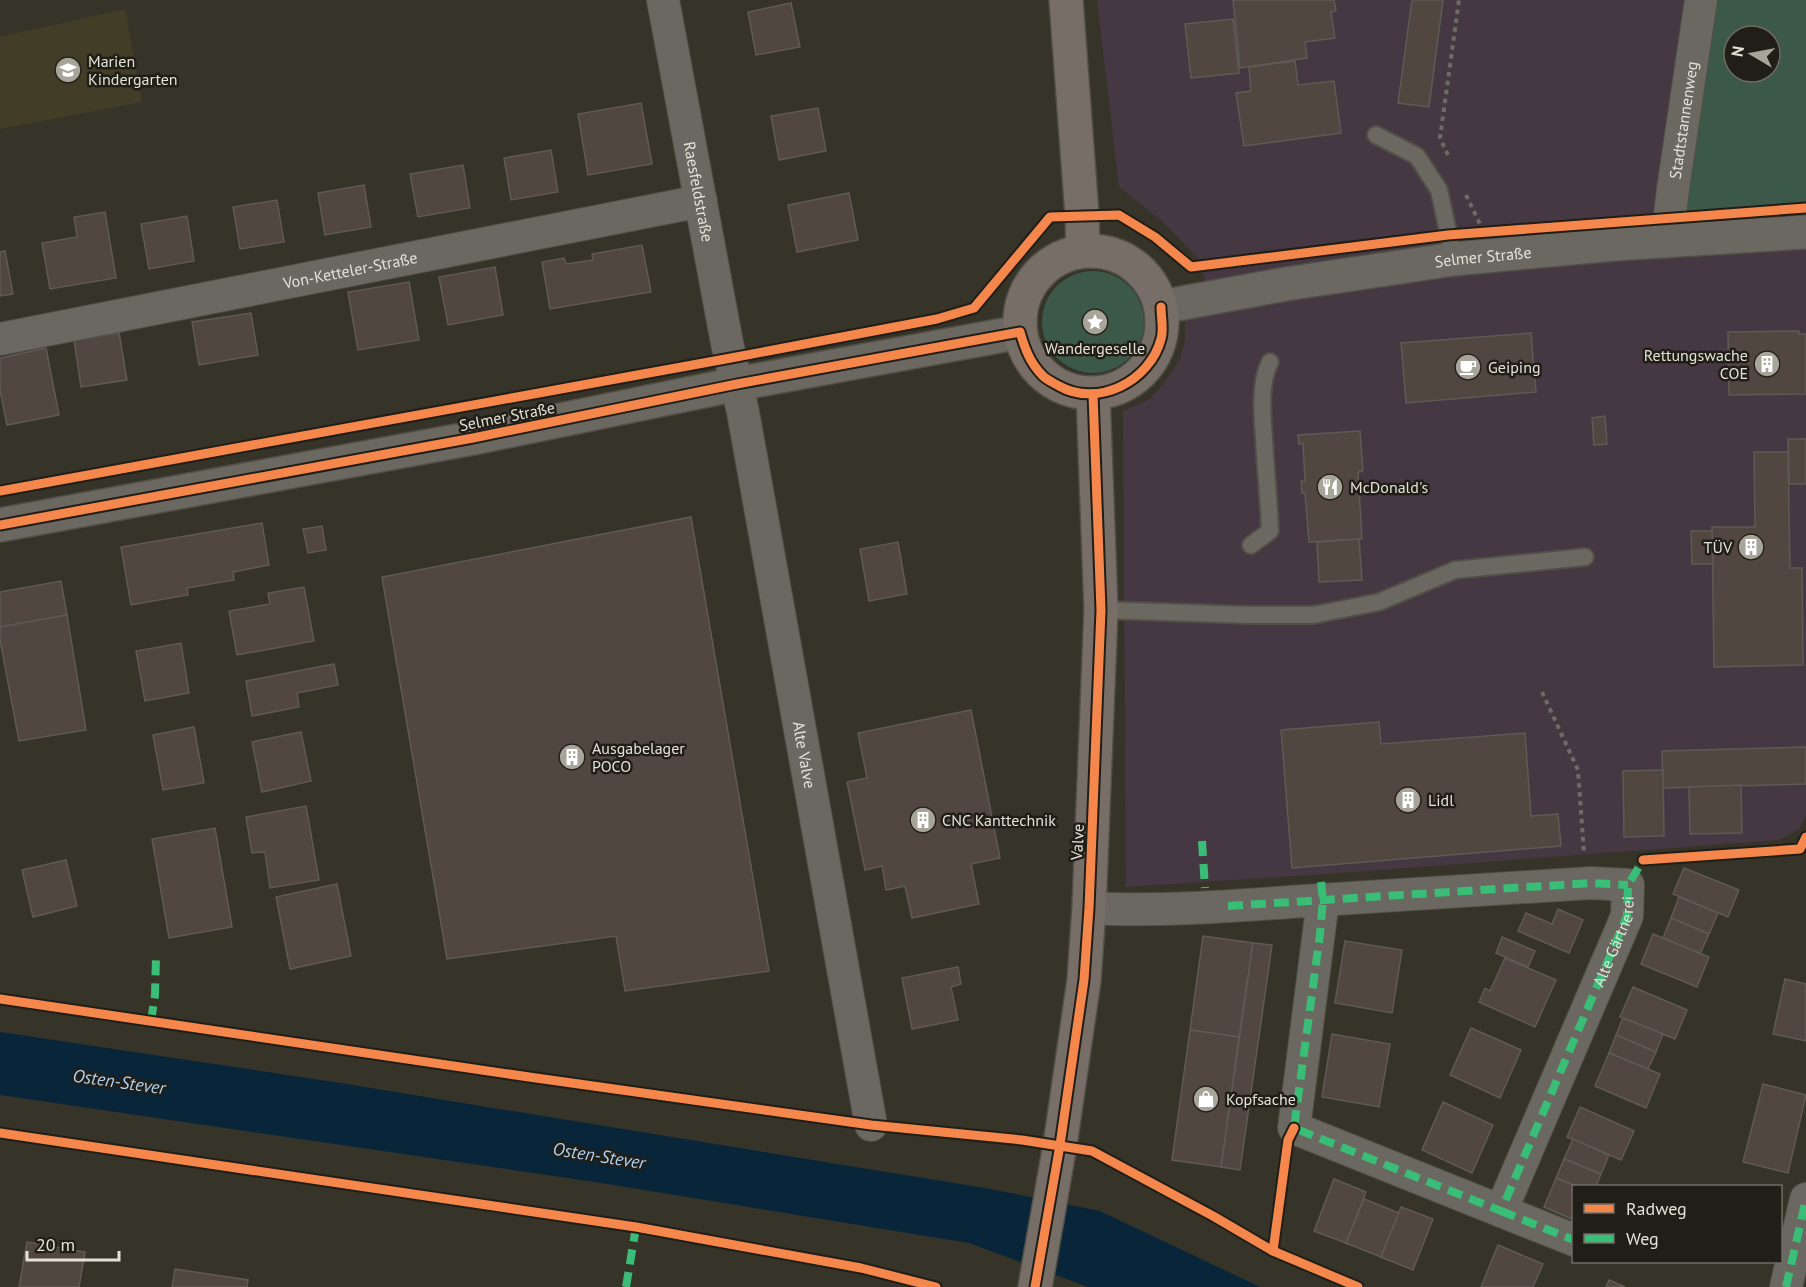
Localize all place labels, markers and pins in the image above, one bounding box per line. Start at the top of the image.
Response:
place label: Marien Kindergarten [88,51,178,89]
school or university icon: Marien Kindergarten [53,55,83,85]
place icon: Wandergeselle [1080,307,1110,337]
place label: Wandergeselle [1045,338,1145,358]
place label: Rettungswache COE [1644,345,1748,383]
building icon: Rettungswache COE [1752,349,1782,379]
cafe icon: Geiping [1453,352,1483,382]
place label: Geiping [1488,357,1541,377]
restaurant icon: McDonald's [1315,472,1345,502]
place label: McDonald's [1350,477,1428,497]
building icon: TÜV [1736,532,1766,562]
place label: TÜV [1704,537,1733,557]
place label: Ausgabelager POCO [592,738,685,776]
building icon: Ausgabelager POCO [557,742,587,772]
building icon: Lidl [1393,785,1423,815]
place label: Lidl [1428,790,1454,810]
building icon: CNC Kanttechnik [908,805,938,835]
place label: CNC Kanttechnik [942,810,1056,830]
shop icon: Kopfsache [1191,1084,1221,1114]
place label: Kopfsache [1226,1089,1296,1109]

